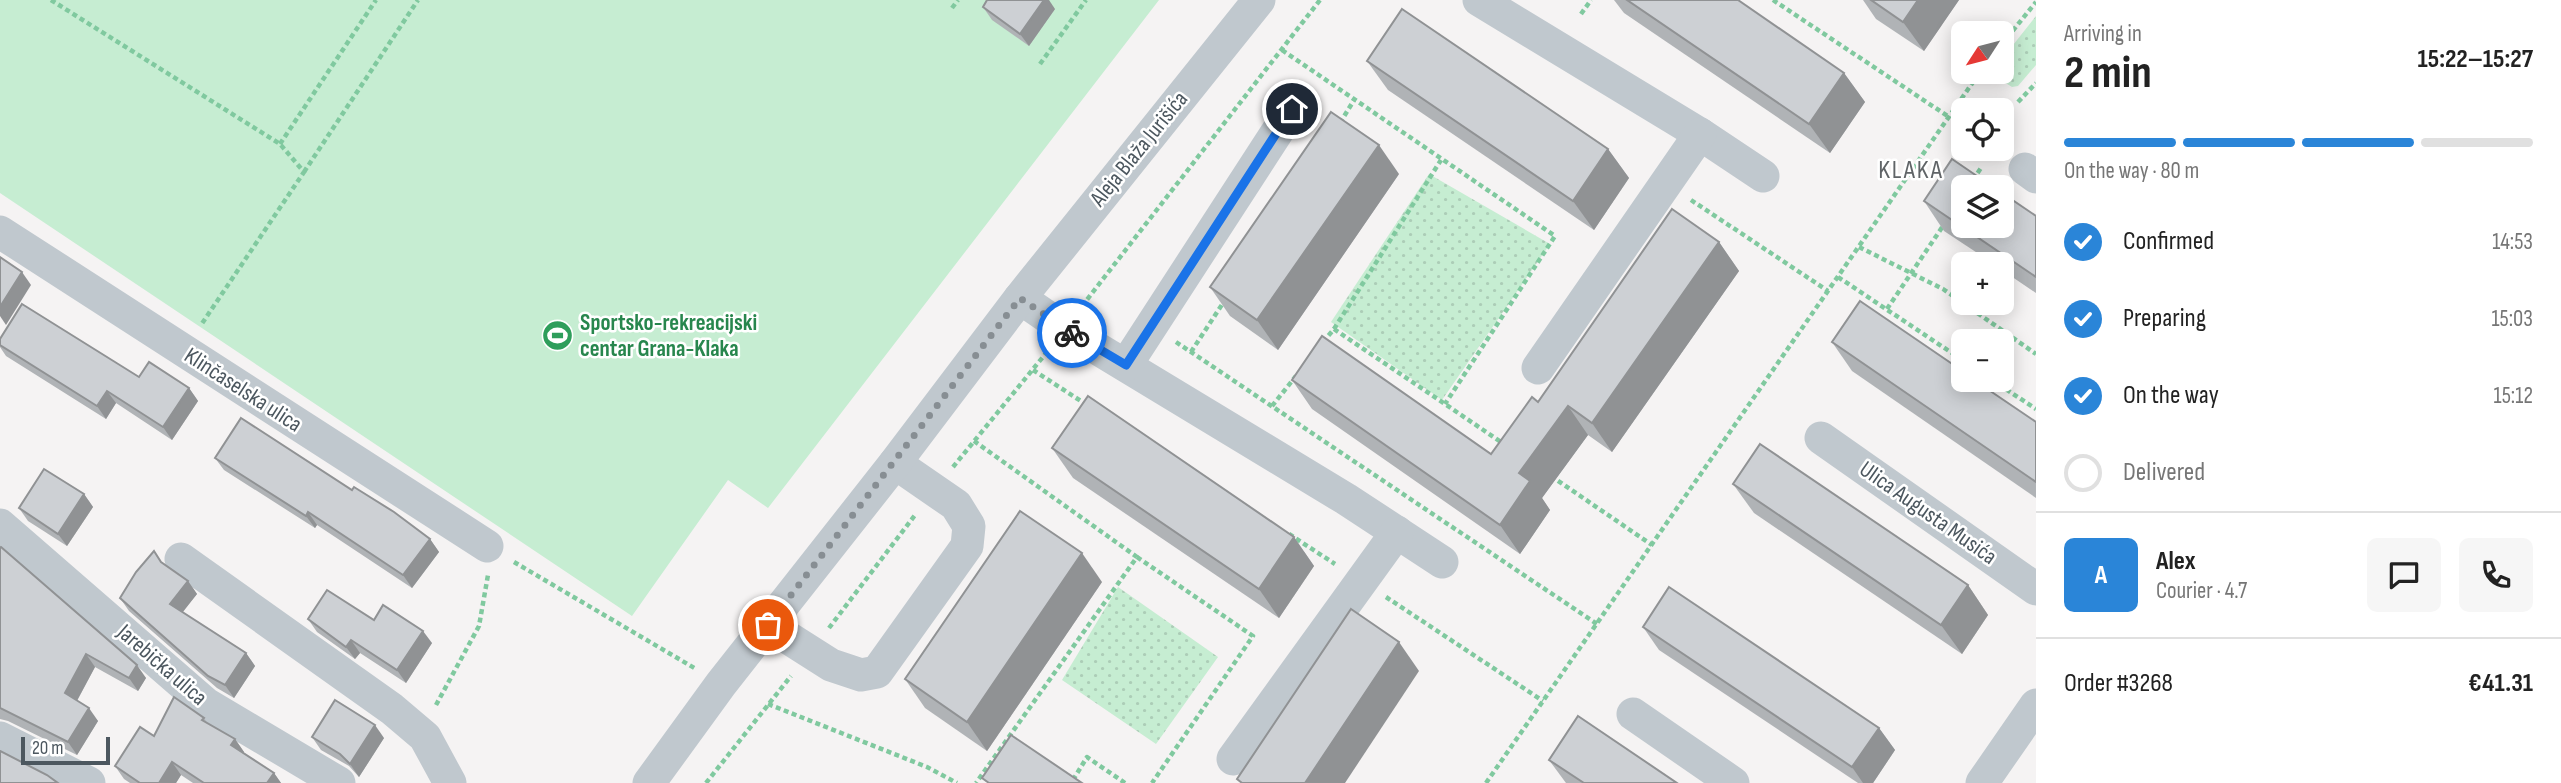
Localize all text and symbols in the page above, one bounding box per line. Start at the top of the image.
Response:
text: Arriving in [2064,20,2142,48]
north arrow [1951,21,2014,84]
map controls [1951,21,2014,392]
text: 15:22–15:27 [2417,44,2533,75]
text: 2 min [2064,46,2152,101]
pin [1262,79,1322,139]
street label: Aleja Blaža Jurišića [1083,86,1194,213]
icon: home [1273,90,1311,128]
button: locate [1951,98,2014,161]
district label: KLAKA [1878,155,1944,186]
text: On the way · 80 m [2064,157,2199,185]
button: layers [1951,175,2014,238]
icon: check [2064,223,2102,261]
text: Confirmed [2123,226,2214,257]
text: 14:53 [2492,228,2533,256]
button: + [1951,252,2014,315]
courier [1037,298,1107,368]
icon: check [2064,300,2102,338]
text: Preparing [2123,303,2206,334]
text: 15:03 [2492,305,2533,333]
place label: Sportsko-rekreacijski centar Grana-Klaka [580,309,757,363]
icon: bike [1053,314,1091,352]
sports icon: Sportsko-rekreacijski centar Grana-Klaka [540,319,574,353]
button: − [1951,329,2014,392]
street label: Klinčaselska ulica [179,342,307,438]
icon: check [2064,377,2102,415]
text: On the way [2123,380,2219,411]
text: 15:12 [2494,382,2533,410]
street label: Ulica Augusta Musića [1854,455,2002,571]
text: Delivered [2123,457,2205,488]
button: chat [2367,538,2441,612]
button: phone [2459,538,2533,612]
text: Alex [2156,546,2196,577]
text: A [2095,560,2107,591]
text: Courier · 4.7 [2156,577,2247,605]
pin [738,595,798,655]
icon: bag [749,606,787,644]
street label: Jarebička ulica [111,618,213,712]
text: Order #3268 [2064,668,2173,699]
text: €41.31 [2468,668,2533,699]
scale bar [21,734,110,766]
text: 20 m [32,737,64,760]

